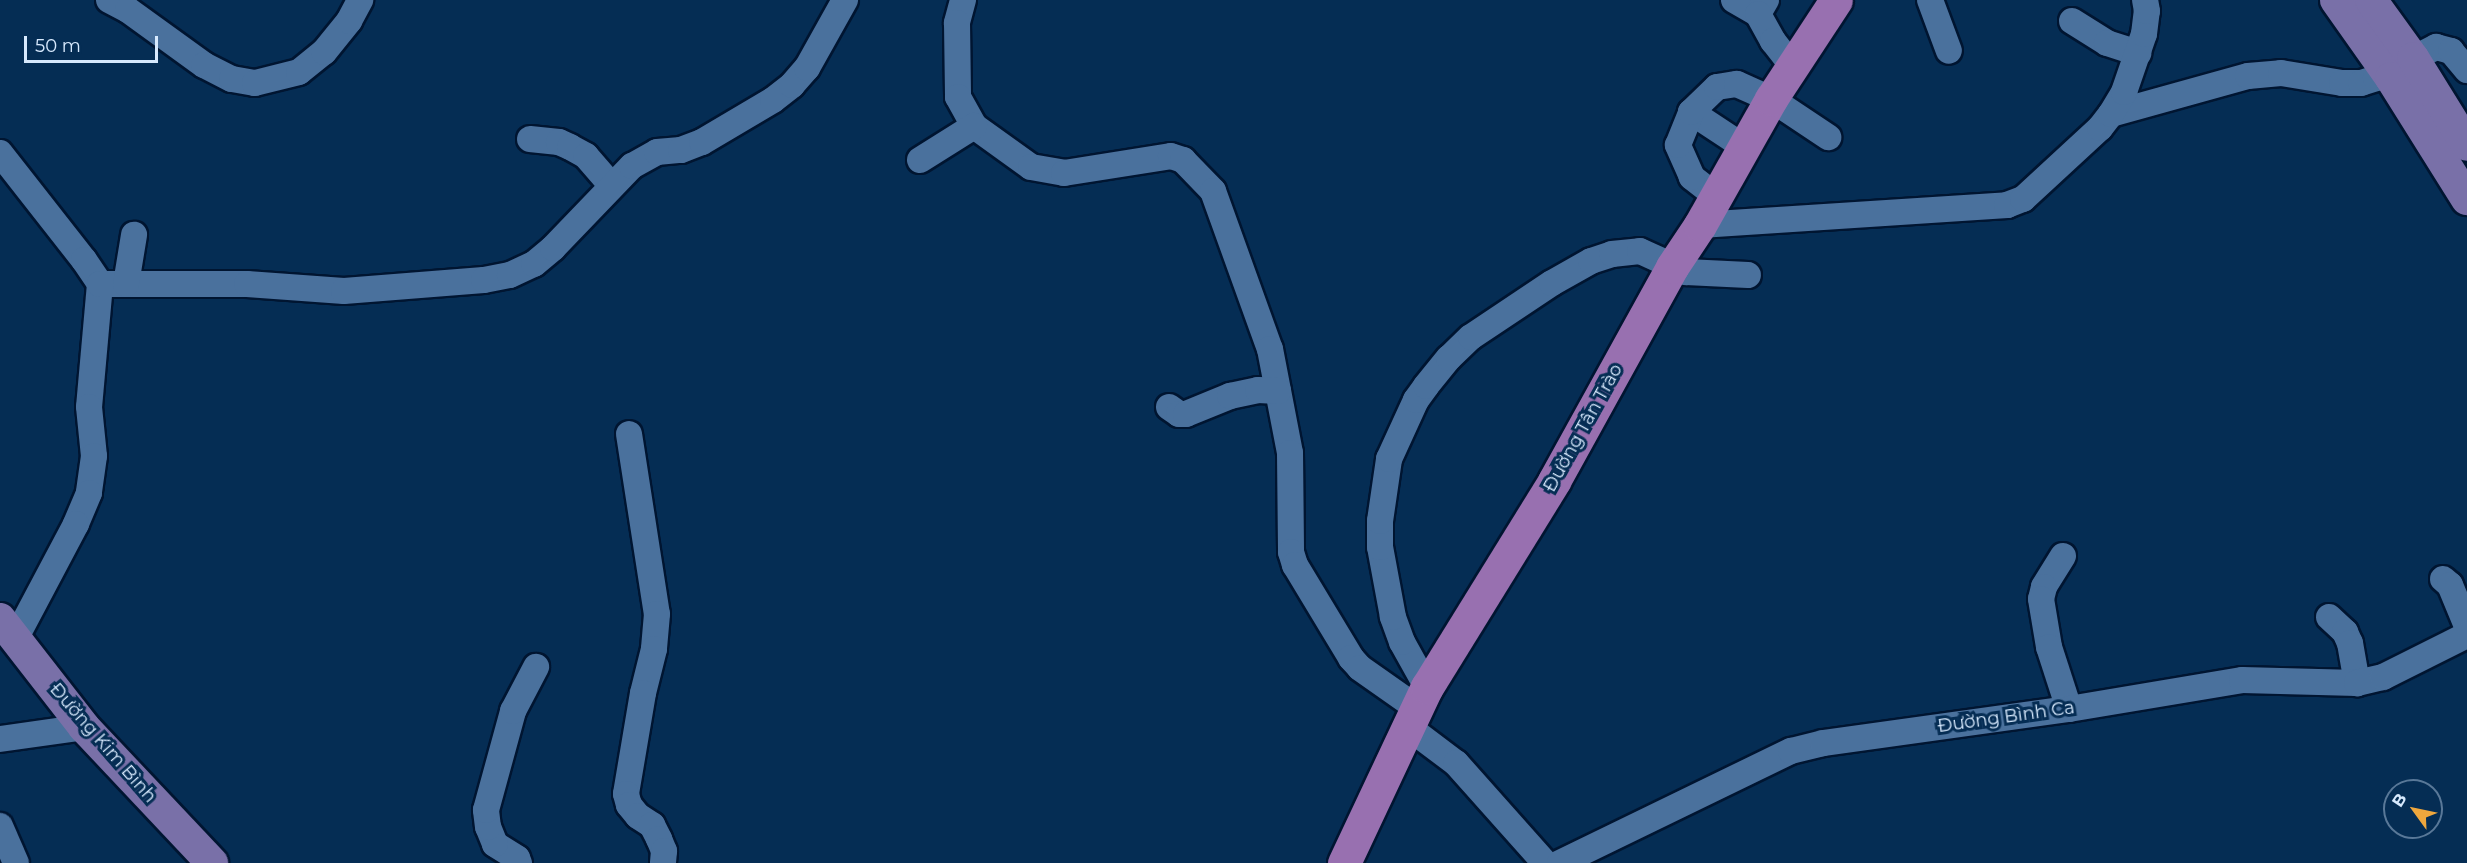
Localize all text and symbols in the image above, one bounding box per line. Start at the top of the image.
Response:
scale bar [27,24,160,62]
text: 50 m [35,35,81,57]
street label: Đường Tân Trào [1539,360,1627,496]
street label: Đường Kim Bình [45,679,161,807]
street label: Đường Bình Ca [1936,697,2076,737]
north arrow [2383,779,2443,839]
text: B [2388,790,2410,810]

